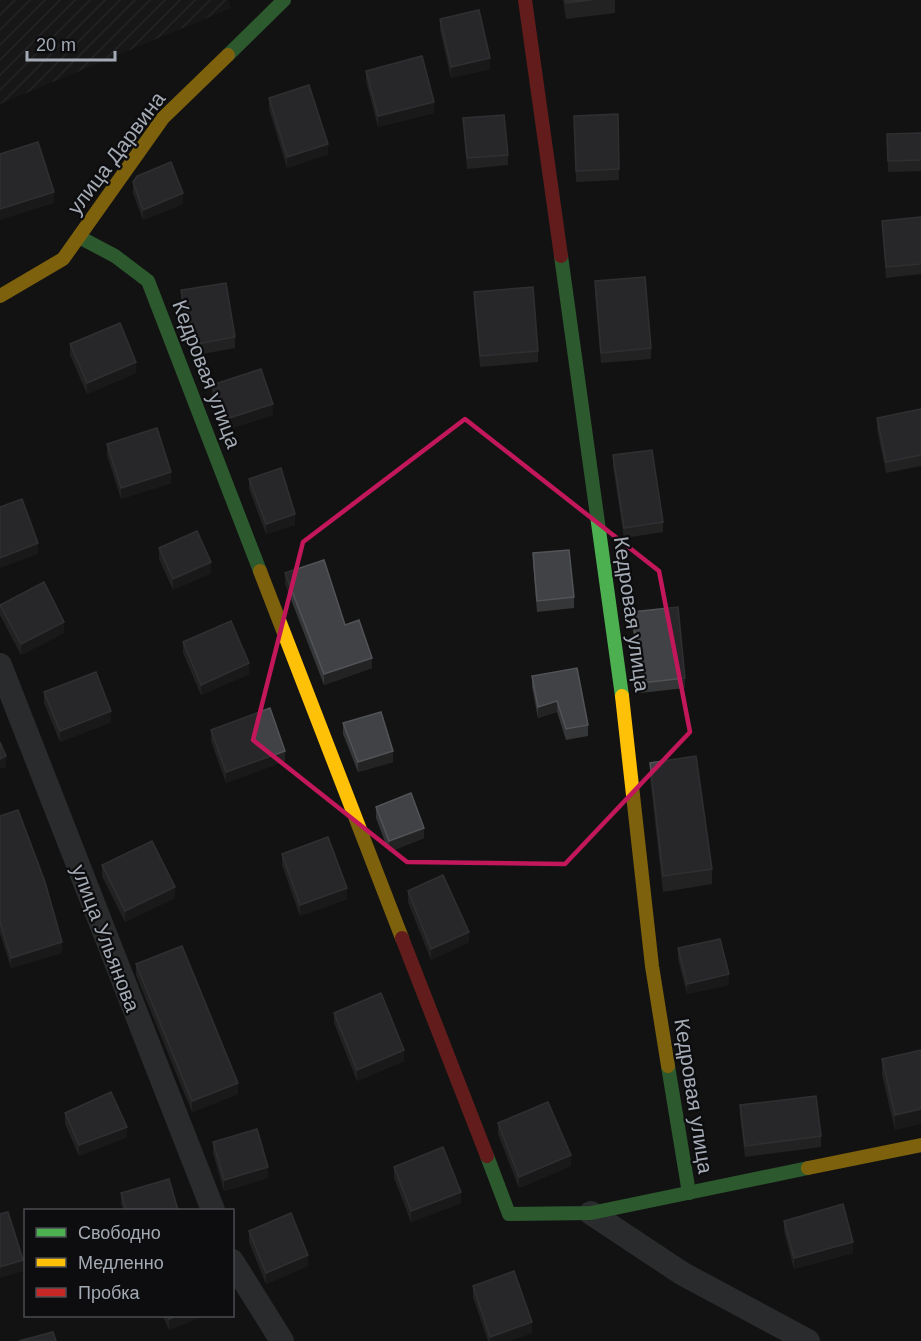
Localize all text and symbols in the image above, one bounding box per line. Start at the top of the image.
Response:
scale bar [27,24,116,62]
text: 20 m [36,35,76,55]
street label: улица Дарвина [62,87,170,219]
street label: Кедровая улица [168,297,246,452]
street label: Кедровая улица [610,535,654,693]
street label: улица Ульянова [67,861,145,1015]
street label: Кедровая улица [670,1017,718,1175]
legend [24,1209,234,1317]
text: Свободно [78,1223,161,1243]
text: Медленно [78,1253,164,1273]
text: Пробка [78,1283,141,1303]

